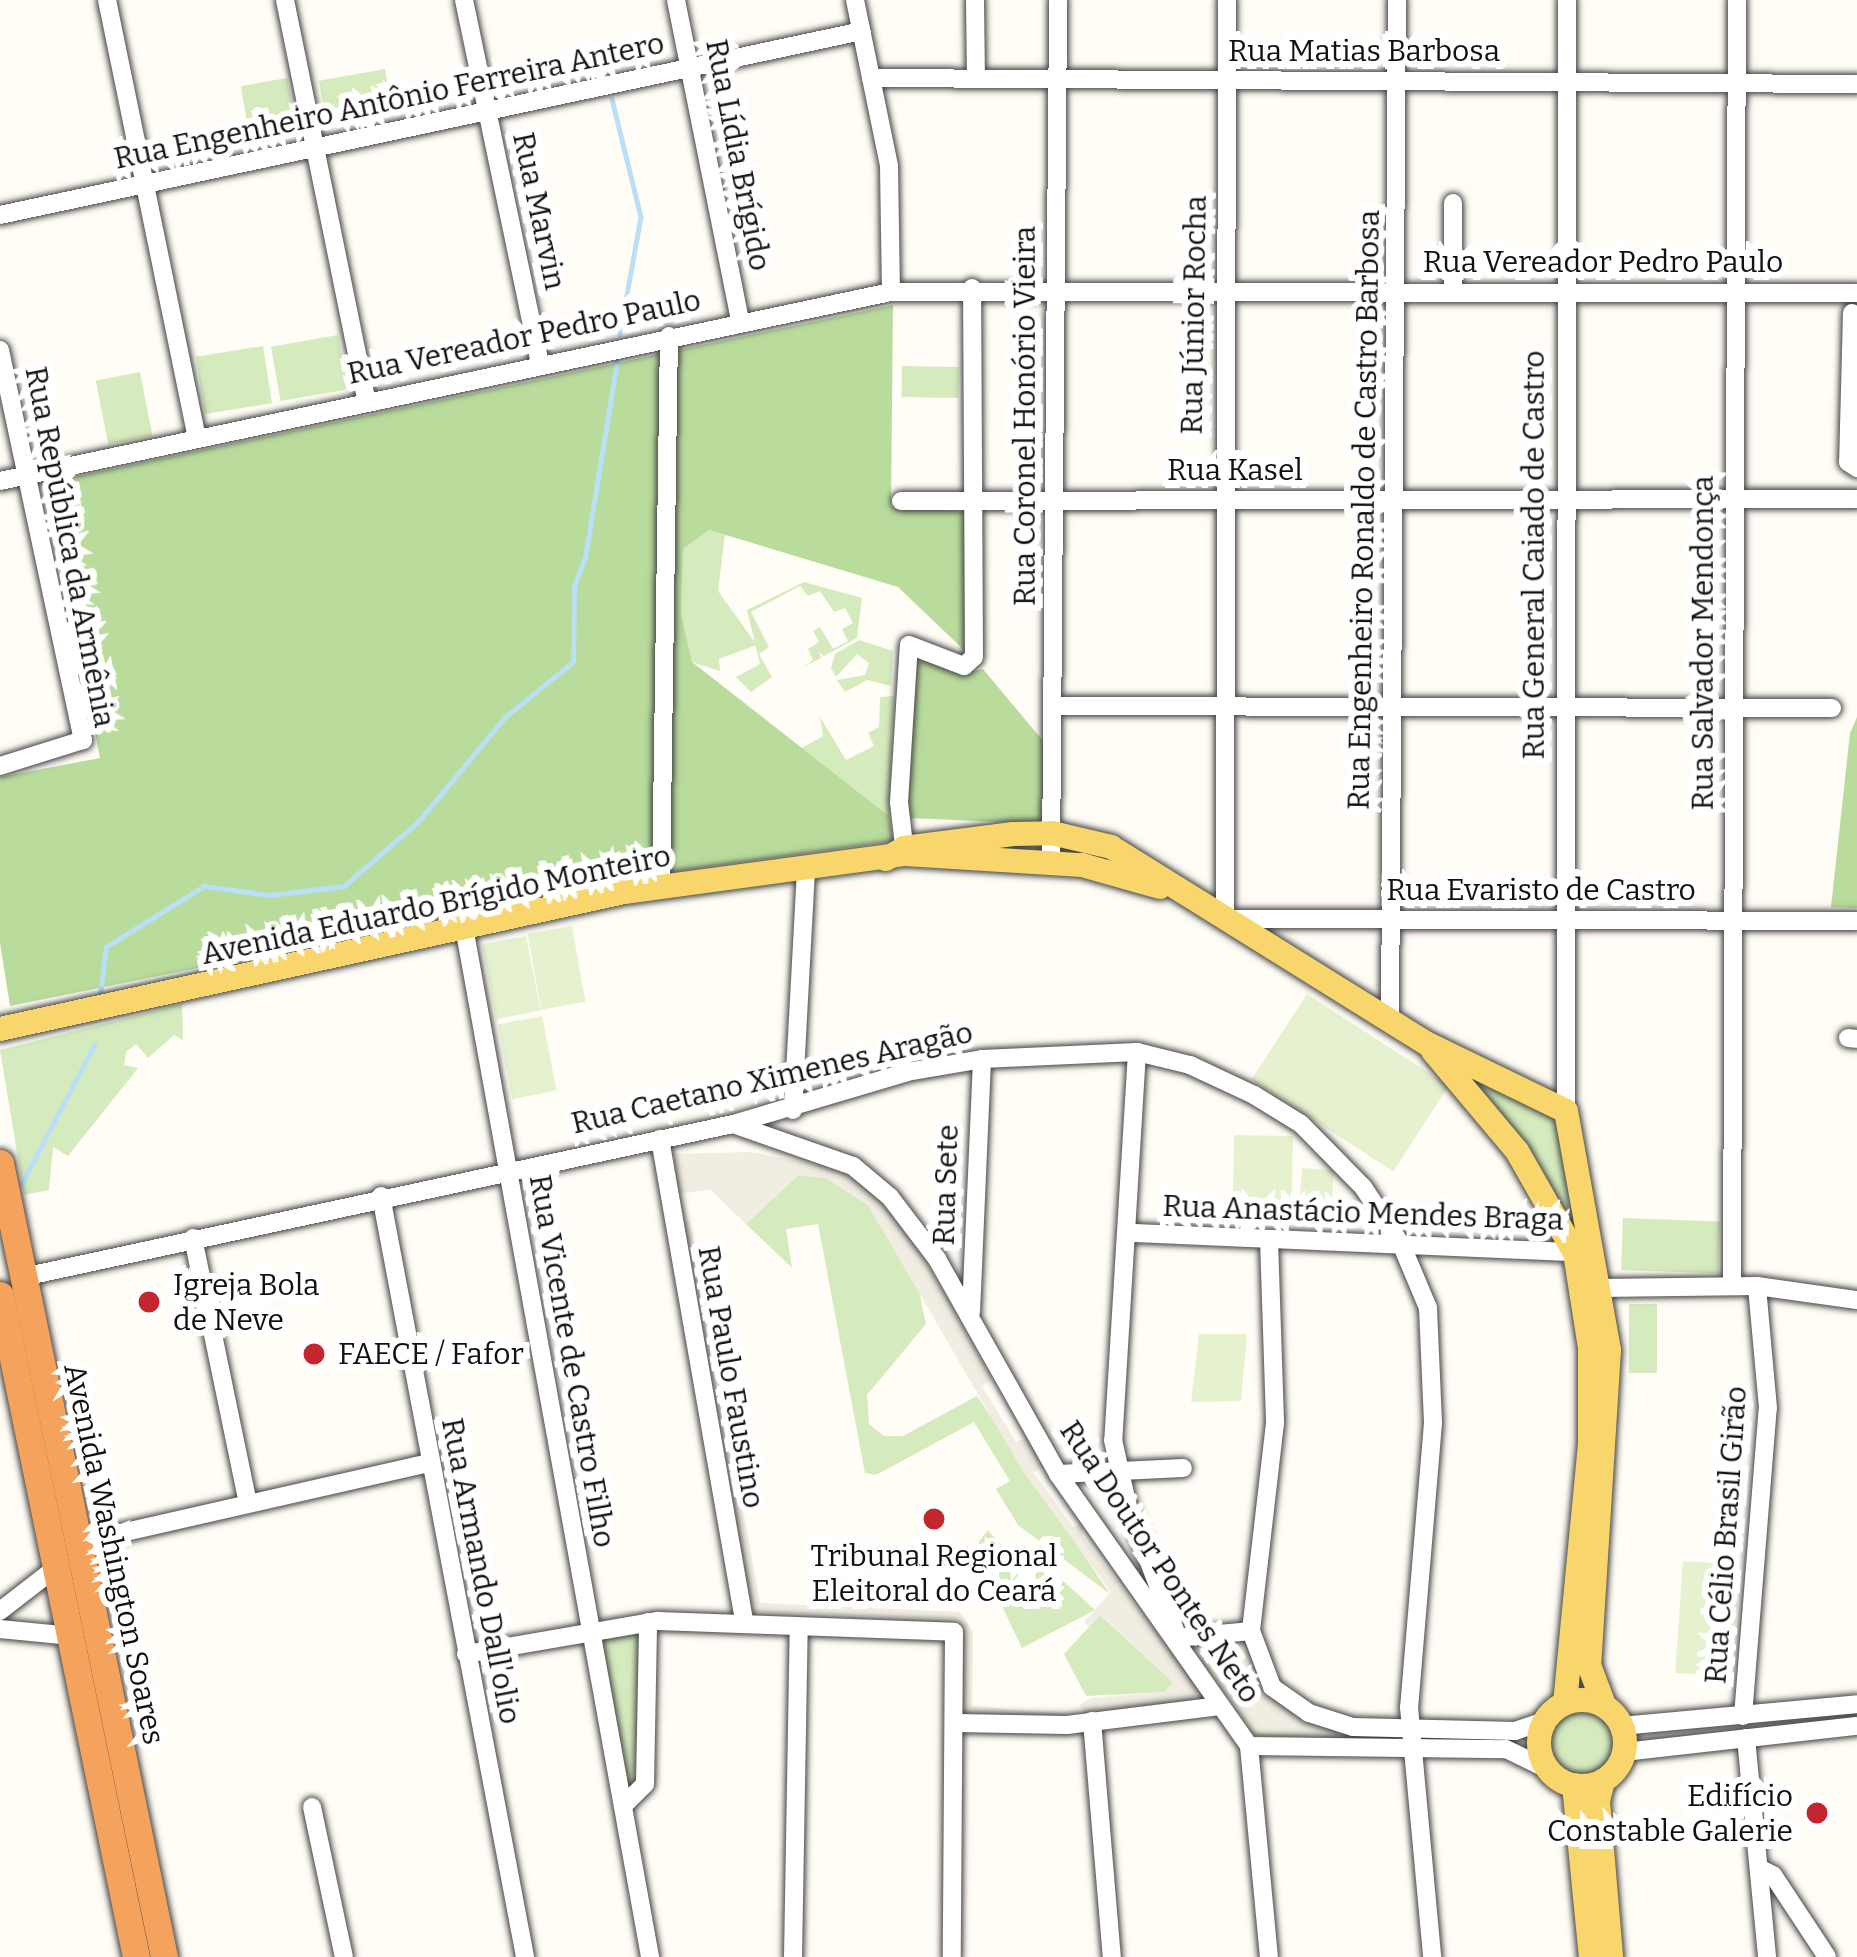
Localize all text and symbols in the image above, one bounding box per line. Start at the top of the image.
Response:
street label: Rua Engenheiro Antônio Ferreira Antero [111,25,667,177]
street label: Rua Matias Barbosa [1228,33,1500,69]
street label: Rua Lídia Brígido [698,36,778,274]
street label: Rua Marvin [505,129,573,293]
street label: Rua Júnior Rocha [1174,195,1214,435]
street label: Rua Engenheiro Ronaldo de Castro Barbosa [1341,210,1387,810]
street label: Rua Coronel Honório Vieira [1007,226,1043,606]
street label: Rua Vereador Pedro Paulo [1423,244,1783,280]
street label: Rua Vereador Pedro Paulo [344,282,704,392]
street label: Rua General Caiado de Castro [1516,351,1552,759]
street label: Rua República da Armênia [17,364,123,730]
street label: Rua Kasel [1167,452,1303,488]
street label: Rua Salvador Mendonça [1685,476,1721,810]
street label: Avenida Eduardo Brígido Monteiro [198,838,674,972]
street label: Rua Evaristo de Castro [1386,872,1696,908]
street label: Rua Caetano Ximenes Aragão [568,1014,976,1142]
street label: Rua Sete [926,1124,966,1246]
street label: Rua Vicente de Castro Filho [521,1172,623,1550]
street label: Rua Anastácio Mendes Braga [1162,1188,1564,1238]
street label: Rua Paulo Faustino [690,1243,772,1511]
place label: Igreja Bola de Neve [173,1267,319,1338]
marker: Igreja Bola de Neve [136,1289,162,1315]
place label: FAECE / Fafor [338,1336,524,1372]
marker: FAECE / Fafor [301,1341,327,1367]
street label: Avenida Washington Soares [56,1360,172,1748]
street label: Rua Célio Brasil Girão [1698,1385,1754,1685]
street label: Rua Doutor Pontes Neto [1052,1414,1268,1710]
street label: Rua Armando Dall'olio [434,1415,528,1727]
marker: Tribunal Regional Eleitoral do Ceará [921,1506,947,1532]
place label: Tribunal Regional Eleitoral do Ceará [811,1538,1057,1608]
place label: Edifício Constable Galerie [1547,1778,1793,1848]
marker: Edifício Constable Galerie [1804,1800,1830,1826]

